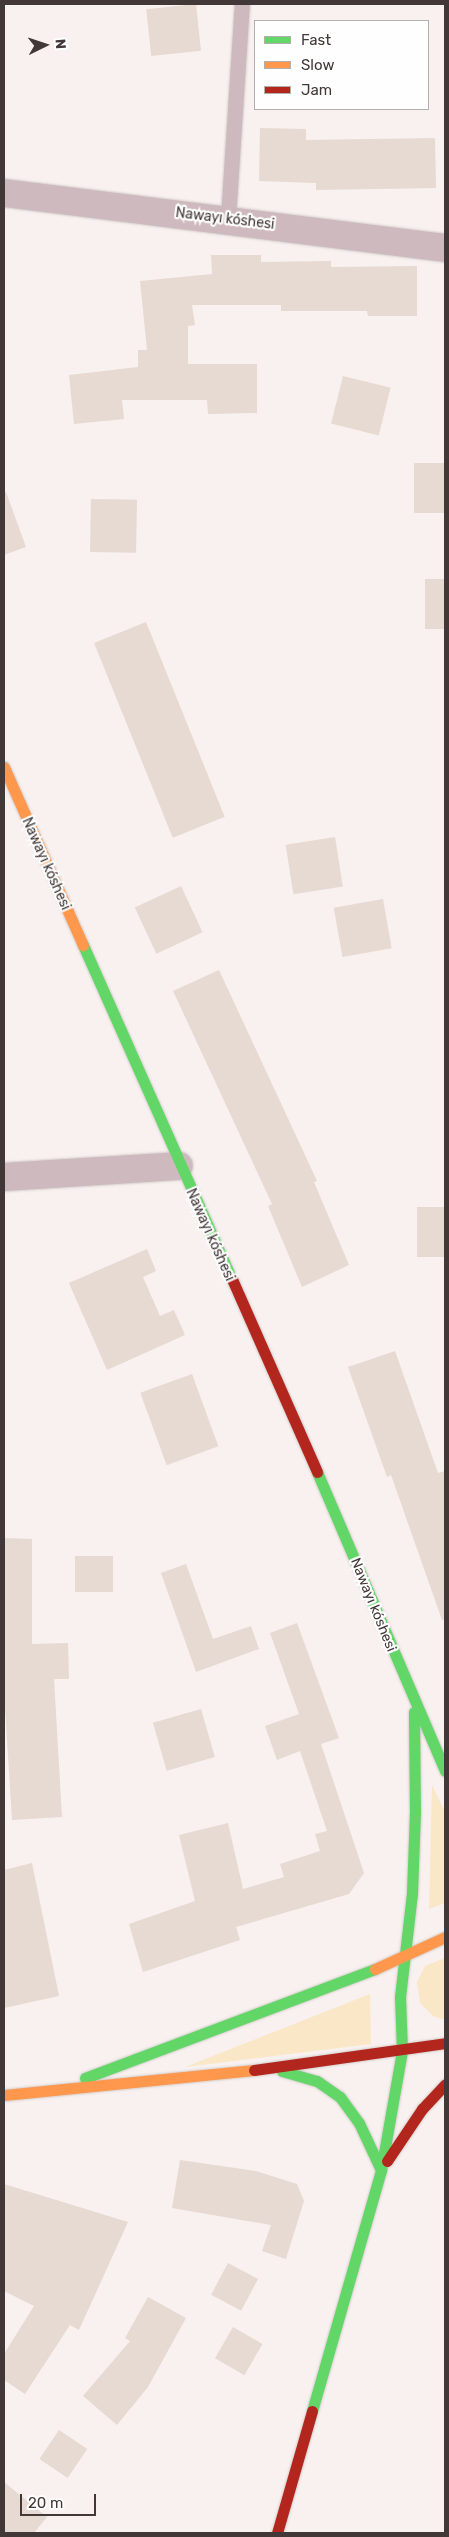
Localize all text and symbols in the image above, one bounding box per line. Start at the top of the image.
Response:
north arrow [20,20,70,70]
legend [254,20,429,110]
text: Fast [301,31,331,49]
text: N [52,38,69,50]
text: Slow [301,56,334,74]
text: Jam [301,81,332,99]
street label: Nawayı kóshesi [175,205,275,233]
street label: Nawayı kóshesi [18,815,74,913]
street label: Nawayı kóshesi [182,1186,238,1284]
street label: Nawayı kóshesi [347,1556,399,1654]
scale bar [22,2484,99,2516]
text: 20 m [28,2494,63,2512]

